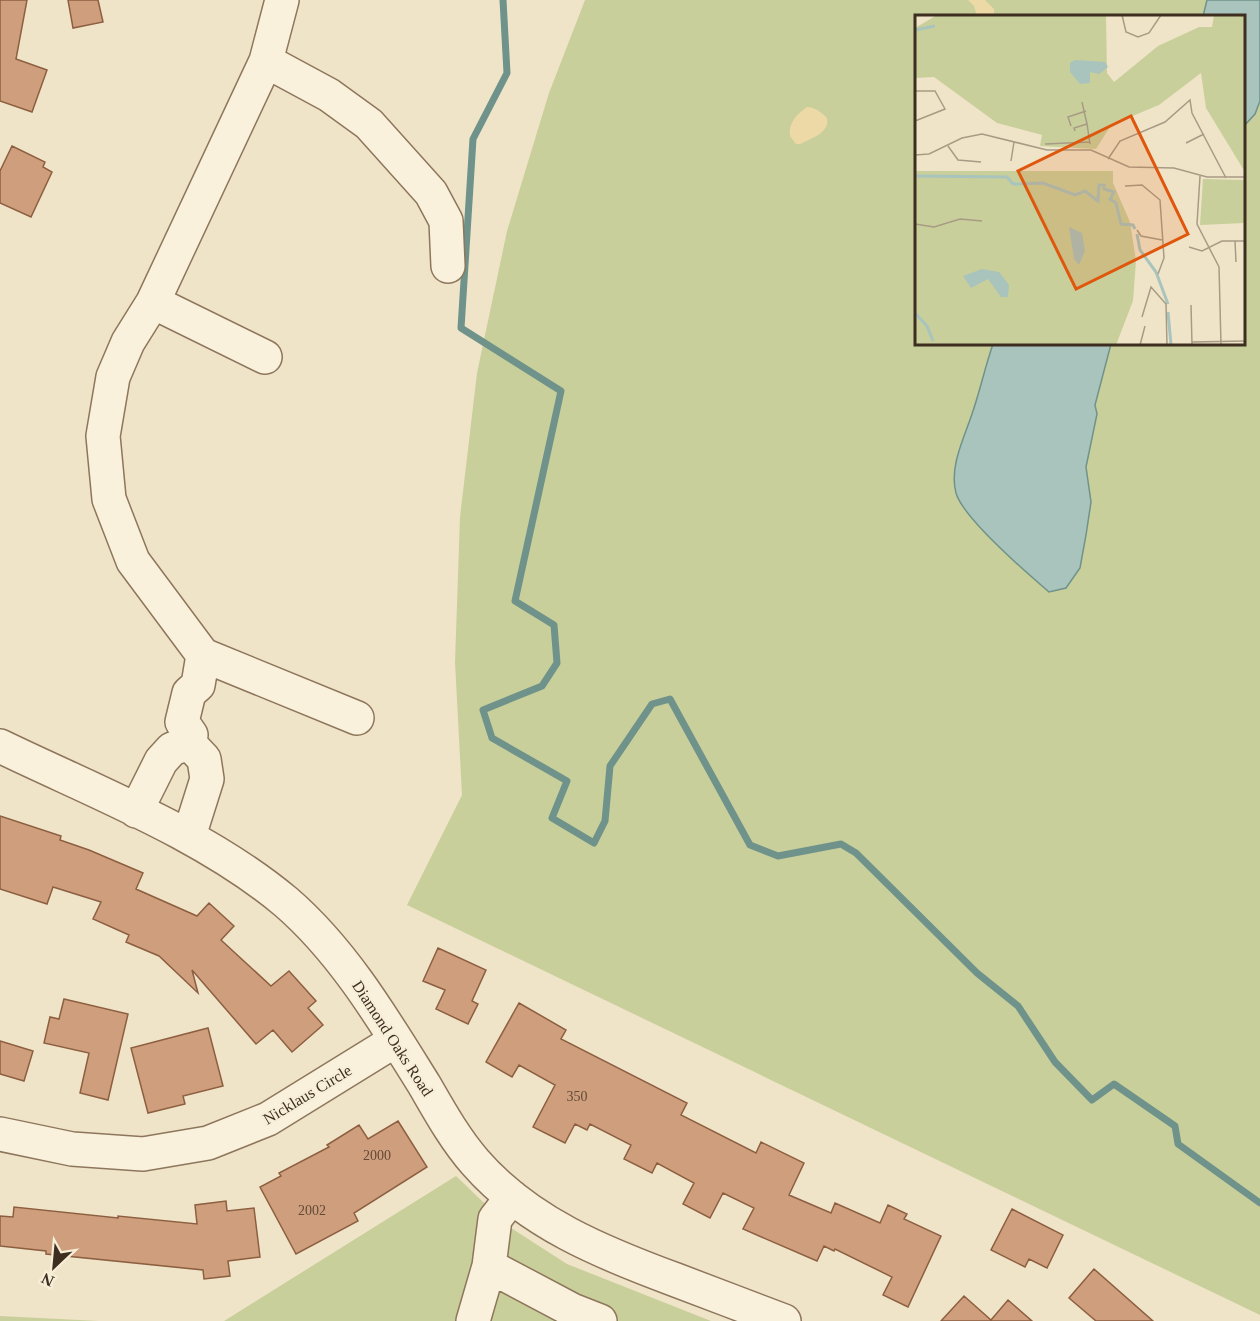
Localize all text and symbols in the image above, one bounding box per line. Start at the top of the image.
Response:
inset map [915,15,1245,345]
street label: Diamond Oaks Road [349,977,436,1099]
street label: Nicklaus Circle [260,1061,354,1127]
house number: 350 [567,1089,588,1104]
house number: 2000 [363,1148,391,1163]
house number: 2002 [298,1203,326,1218]
north arrow [24,1237,84,1297]
text: N [38,1270,57,1290]

